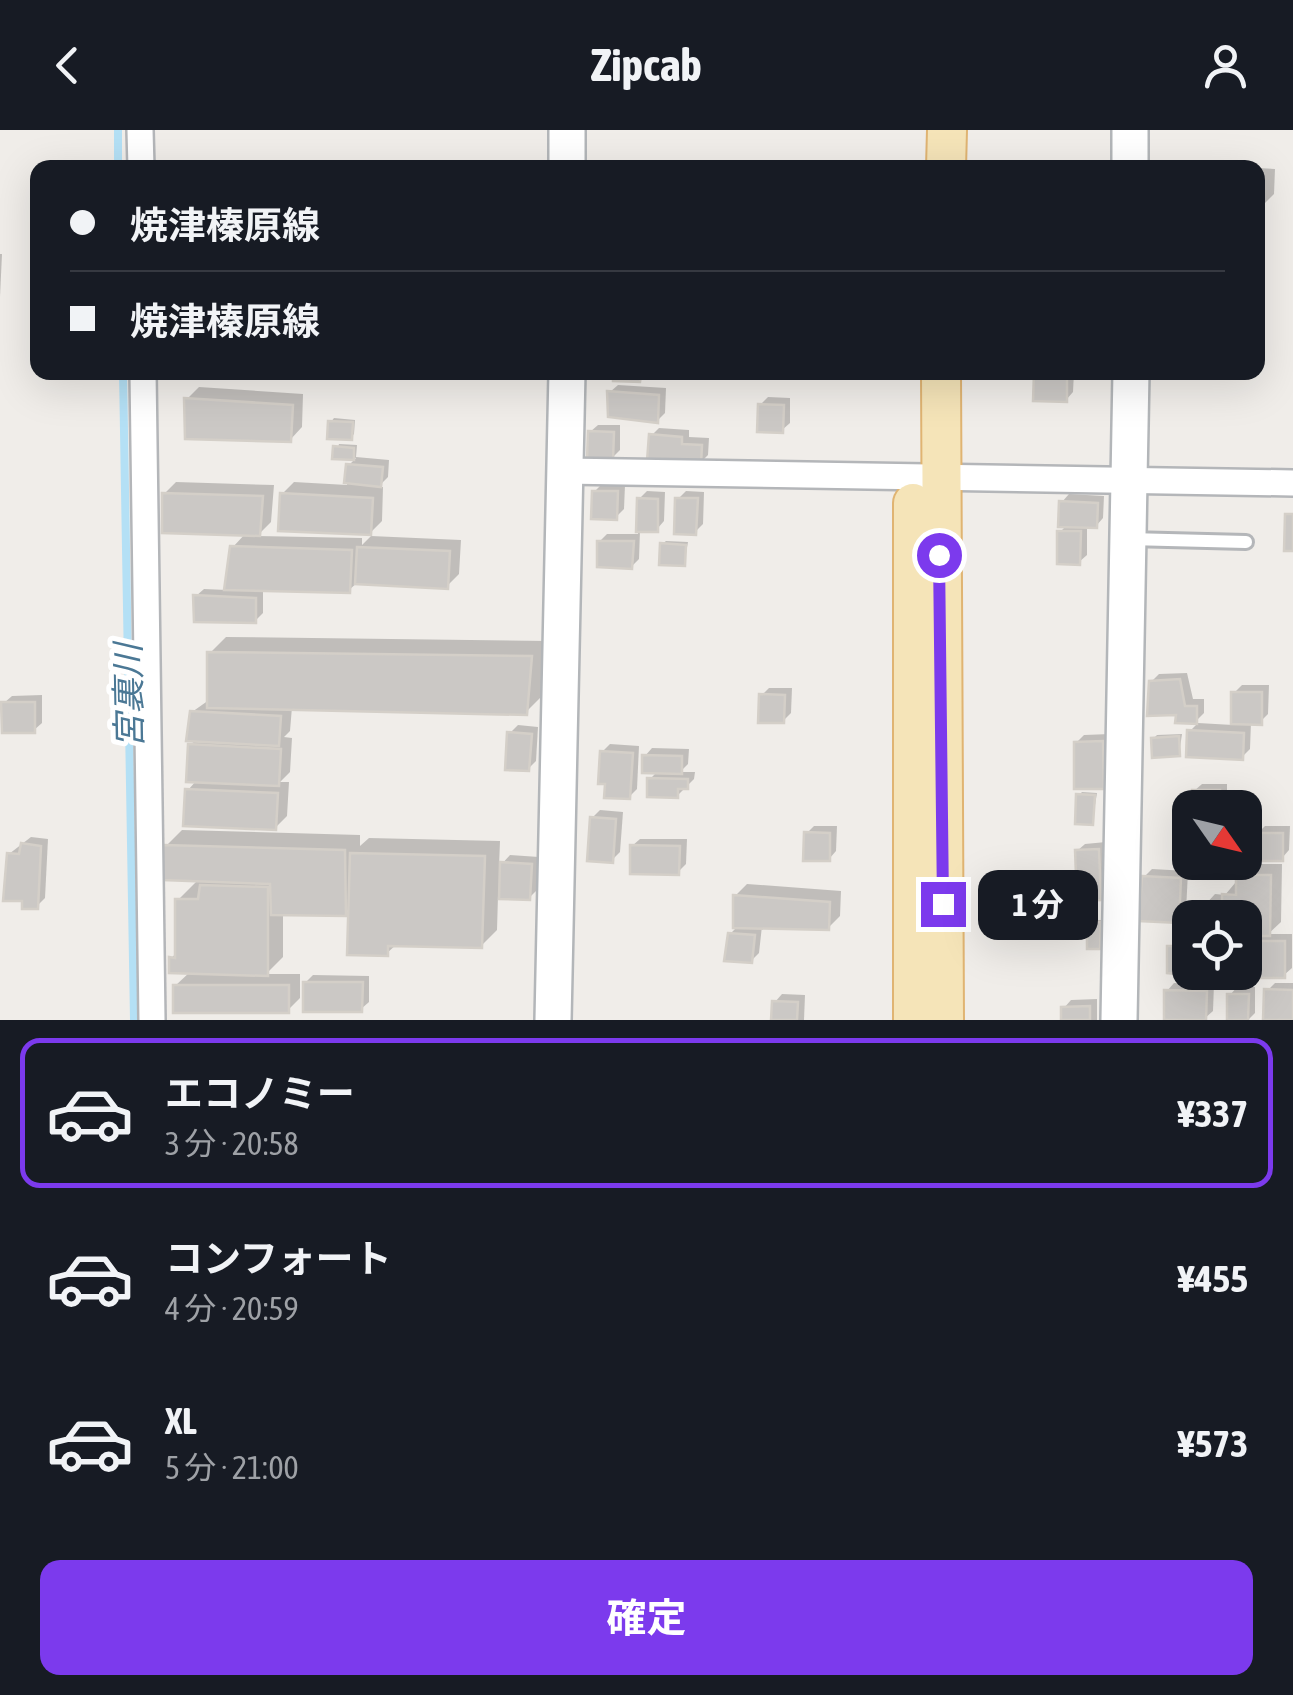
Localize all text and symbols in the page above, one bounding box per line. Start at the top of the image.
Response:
icon: back [40,38,95,93]
icon: person [1198,38,1253,93]
text: Zipcab [591,39,702,91]
text: 焼津榛原線 [130,204,320,247]
text: 焼津榛原線 [130,300,320,343]
route start [917,533,962,578]
water label: 宮裏川 [107,639,149,749]
north arrow [1172,790,1262,880]
map controls [1172,790,1262,990]
callout: 1 分 [978,869,1098,939]
route end [921,882,966,927]
text: 1 分 [1012,886,1064,923]
button: locate [1172,900,1262,990]
icon: car [45,1068,135,1158]
text: エコノミー [165,1072,355,1115]
text: ¥337 [1178,1092,1248,1135]
text: 3 分 · 20:58 [165,1125,299,1162]
icon: car [45,1233,135,1323]
text: コンフォート [165,1237,392,1280]
text: ¥455 [1178,1257,1248,1300]
text: 4 分 · 20:59 [165,1290,299,1327]
icon: car [45,1398,135,1488]
text: XL [165,1399,197,1442]
text: ¥573 [1178,1422,1248,1465]
text: 5 分 · 21:00 [165,1449,299,1486]
button: 確定 [40,1560,1253,1675]

